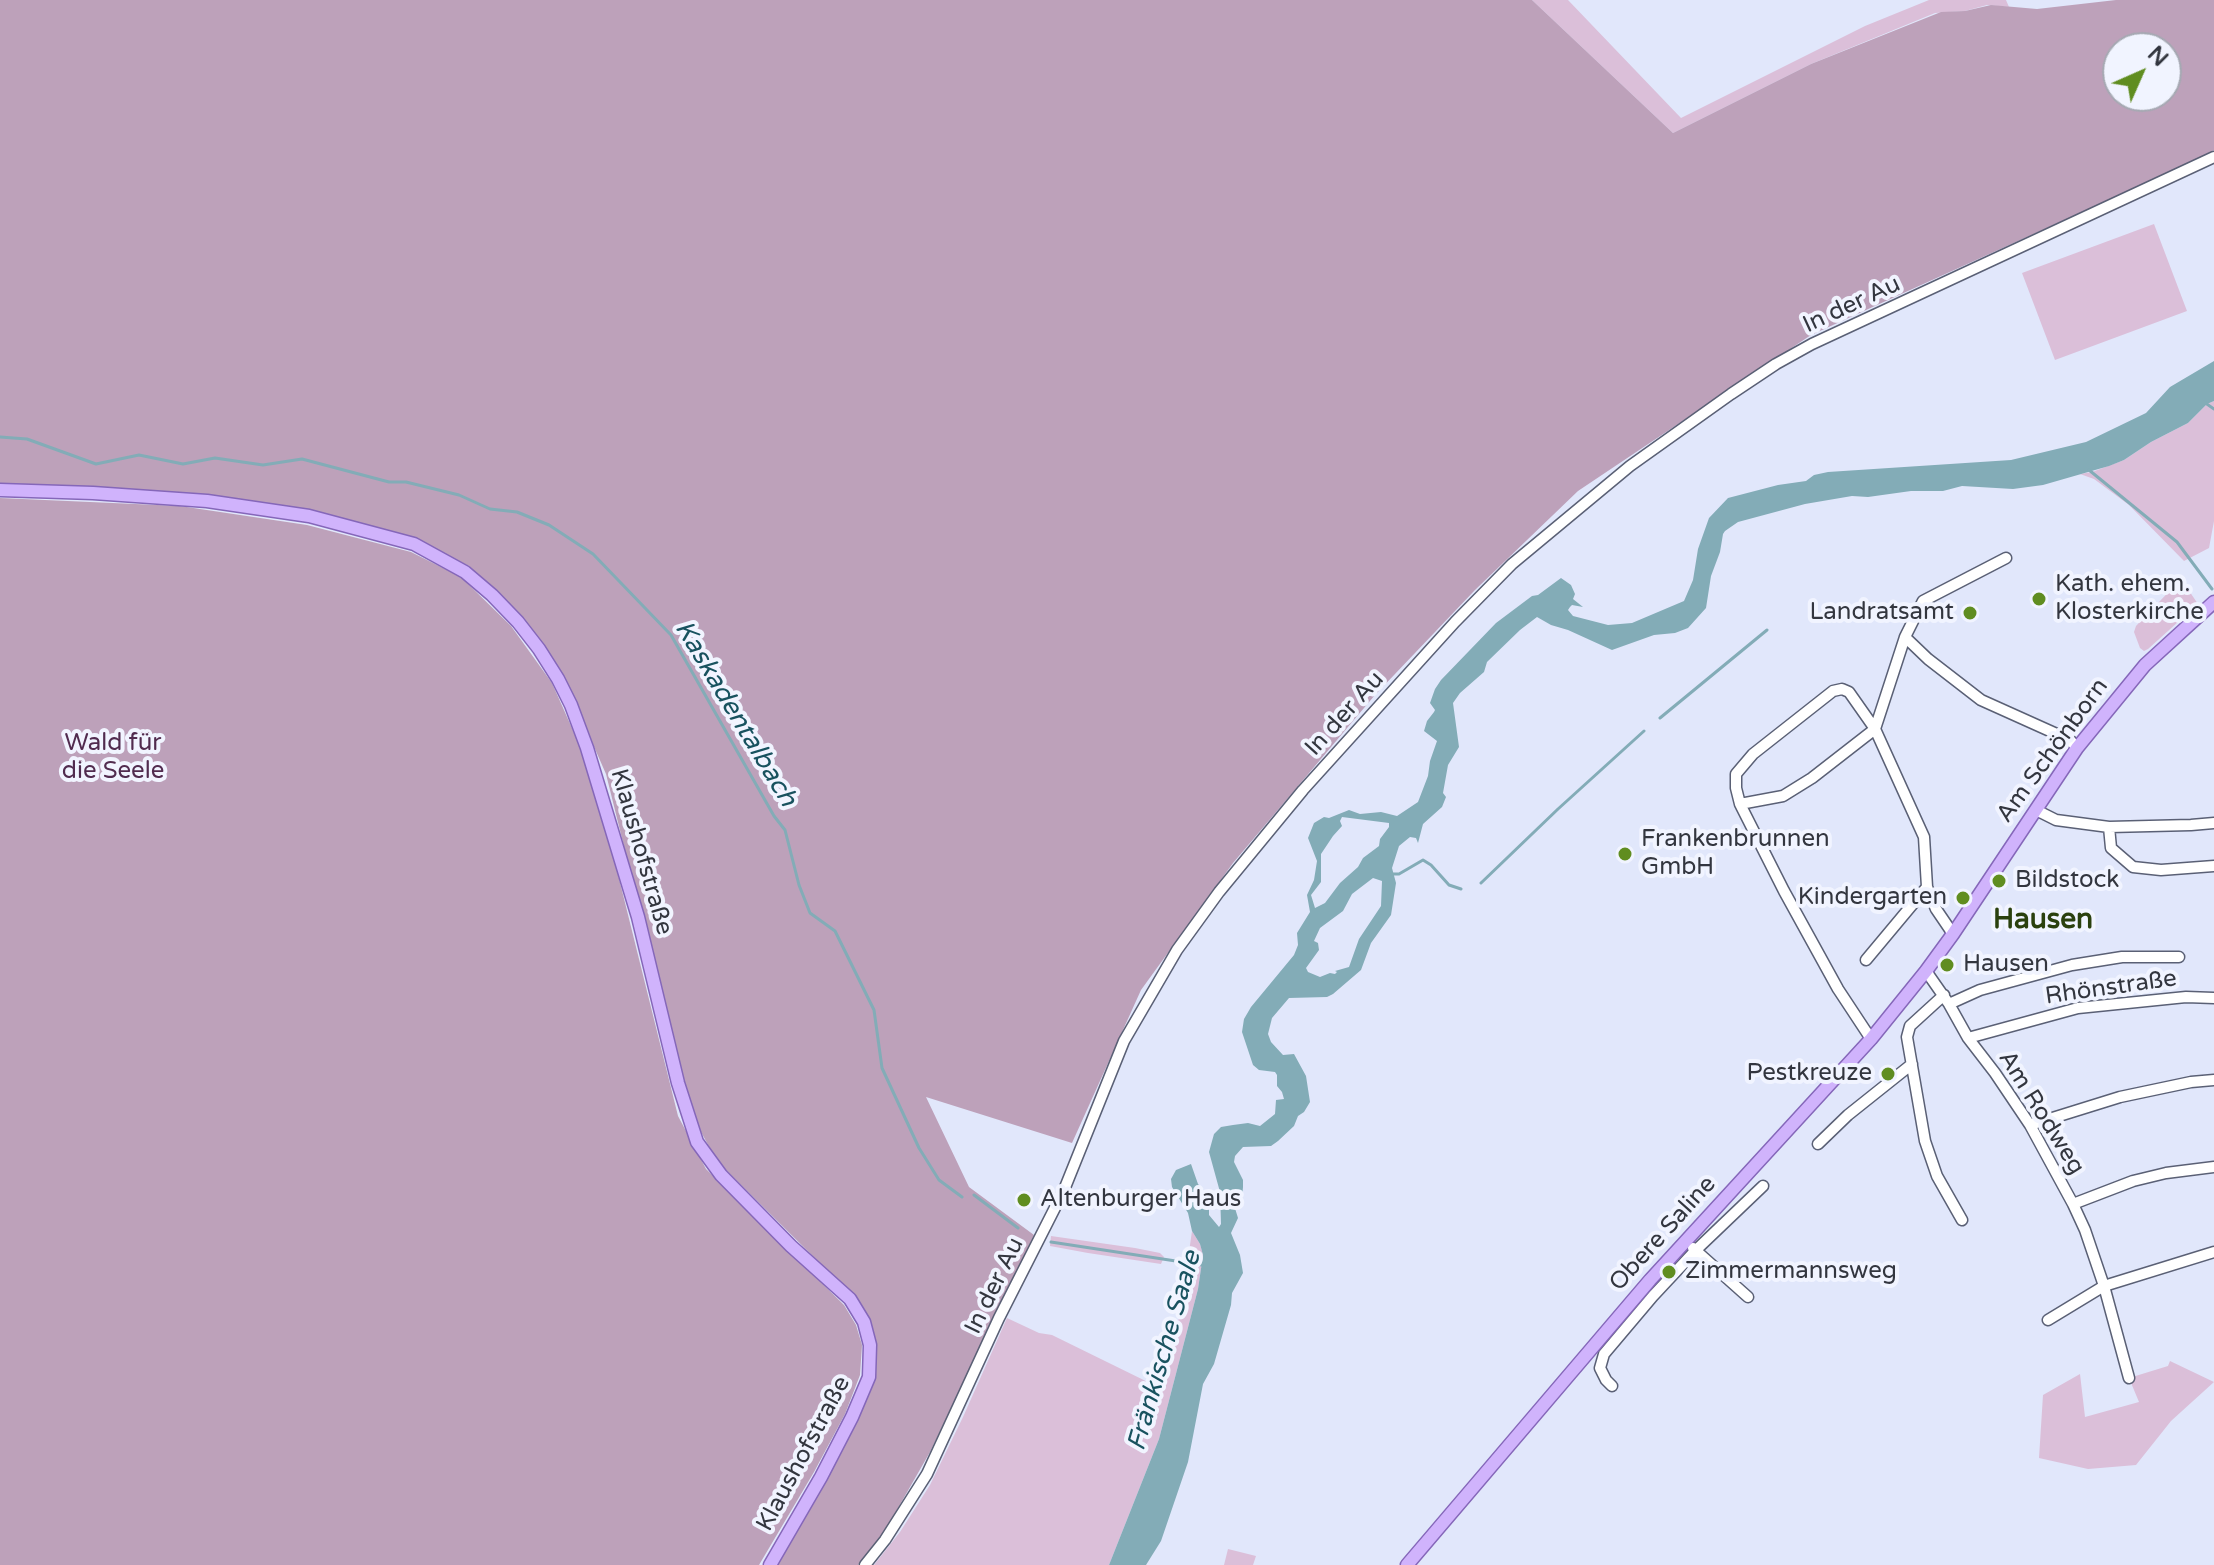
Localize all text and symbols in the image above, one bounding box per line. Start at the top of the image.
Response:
north arrow [2102,32,2182,112]
text: N [2142,41,2173,72]
street label: In der Au [1799,270,1905,340]
place label: Kath. ehem. Klosterkirche [2055,571,2204,627]
marker: Kath. ehem. Klosterkirche [2030,590,2048,608]
place label: Landratsamt [1809,599,1954,627]
marker: Landratsamt [1961,604,1979,622]
water label: Kaskadentalbach [667,615,803,813]
street label: In der Au [1300,666,1390,762]
street label: Am Schönborn [1991,673,2115,829]
park label: Wald für die Seele [62,730,164,786]
street label: Klaushofstraße [604,766,678,938]
place label: Frankenbrunnen GmbH [1641,826,1830,882]
marker: Frankenbrunnen GmbH [1616,845,1634,863]
place label: Bildstock [2015,867,2119,895]
marker: Bildstock [1990,872,2008,890]
place label: Kindergarten [1798,884,1947,912]
marker: Kindergarten [1954,889,1972,907]
district label: Hausen [1993,904,2093,938]
place label: Hausen [1963,951,2049,979]
marker: Hausen [1938,956,1956,974]
street label: Rhönstraße [2043,965,2179,1011]
street label: Am Rodweg [1992,1046,2090,1180]
place label: Pestkreuze [1746,1060,1872,1088]
marker: Pestkreuze [1879,1065,1897,1083]
street label: Obere Saline [1604,1170,1722,1298]
place label: Altenburger Haus [1040,1186,1241,1214]
marker: Altenburger Haus [1015,1191,1033,1209]
street label: In der Au [959,1233,1031,1339]
water label: Fränkische Saale [1122,1248,1208,1454]
place label: Zimmermannsweg [1685,1258,1897,1286]
marker: Zimmermannsweg [1660,1263,1678,1281]
street label: Klaushofstraße [751,1372,857,1536]

